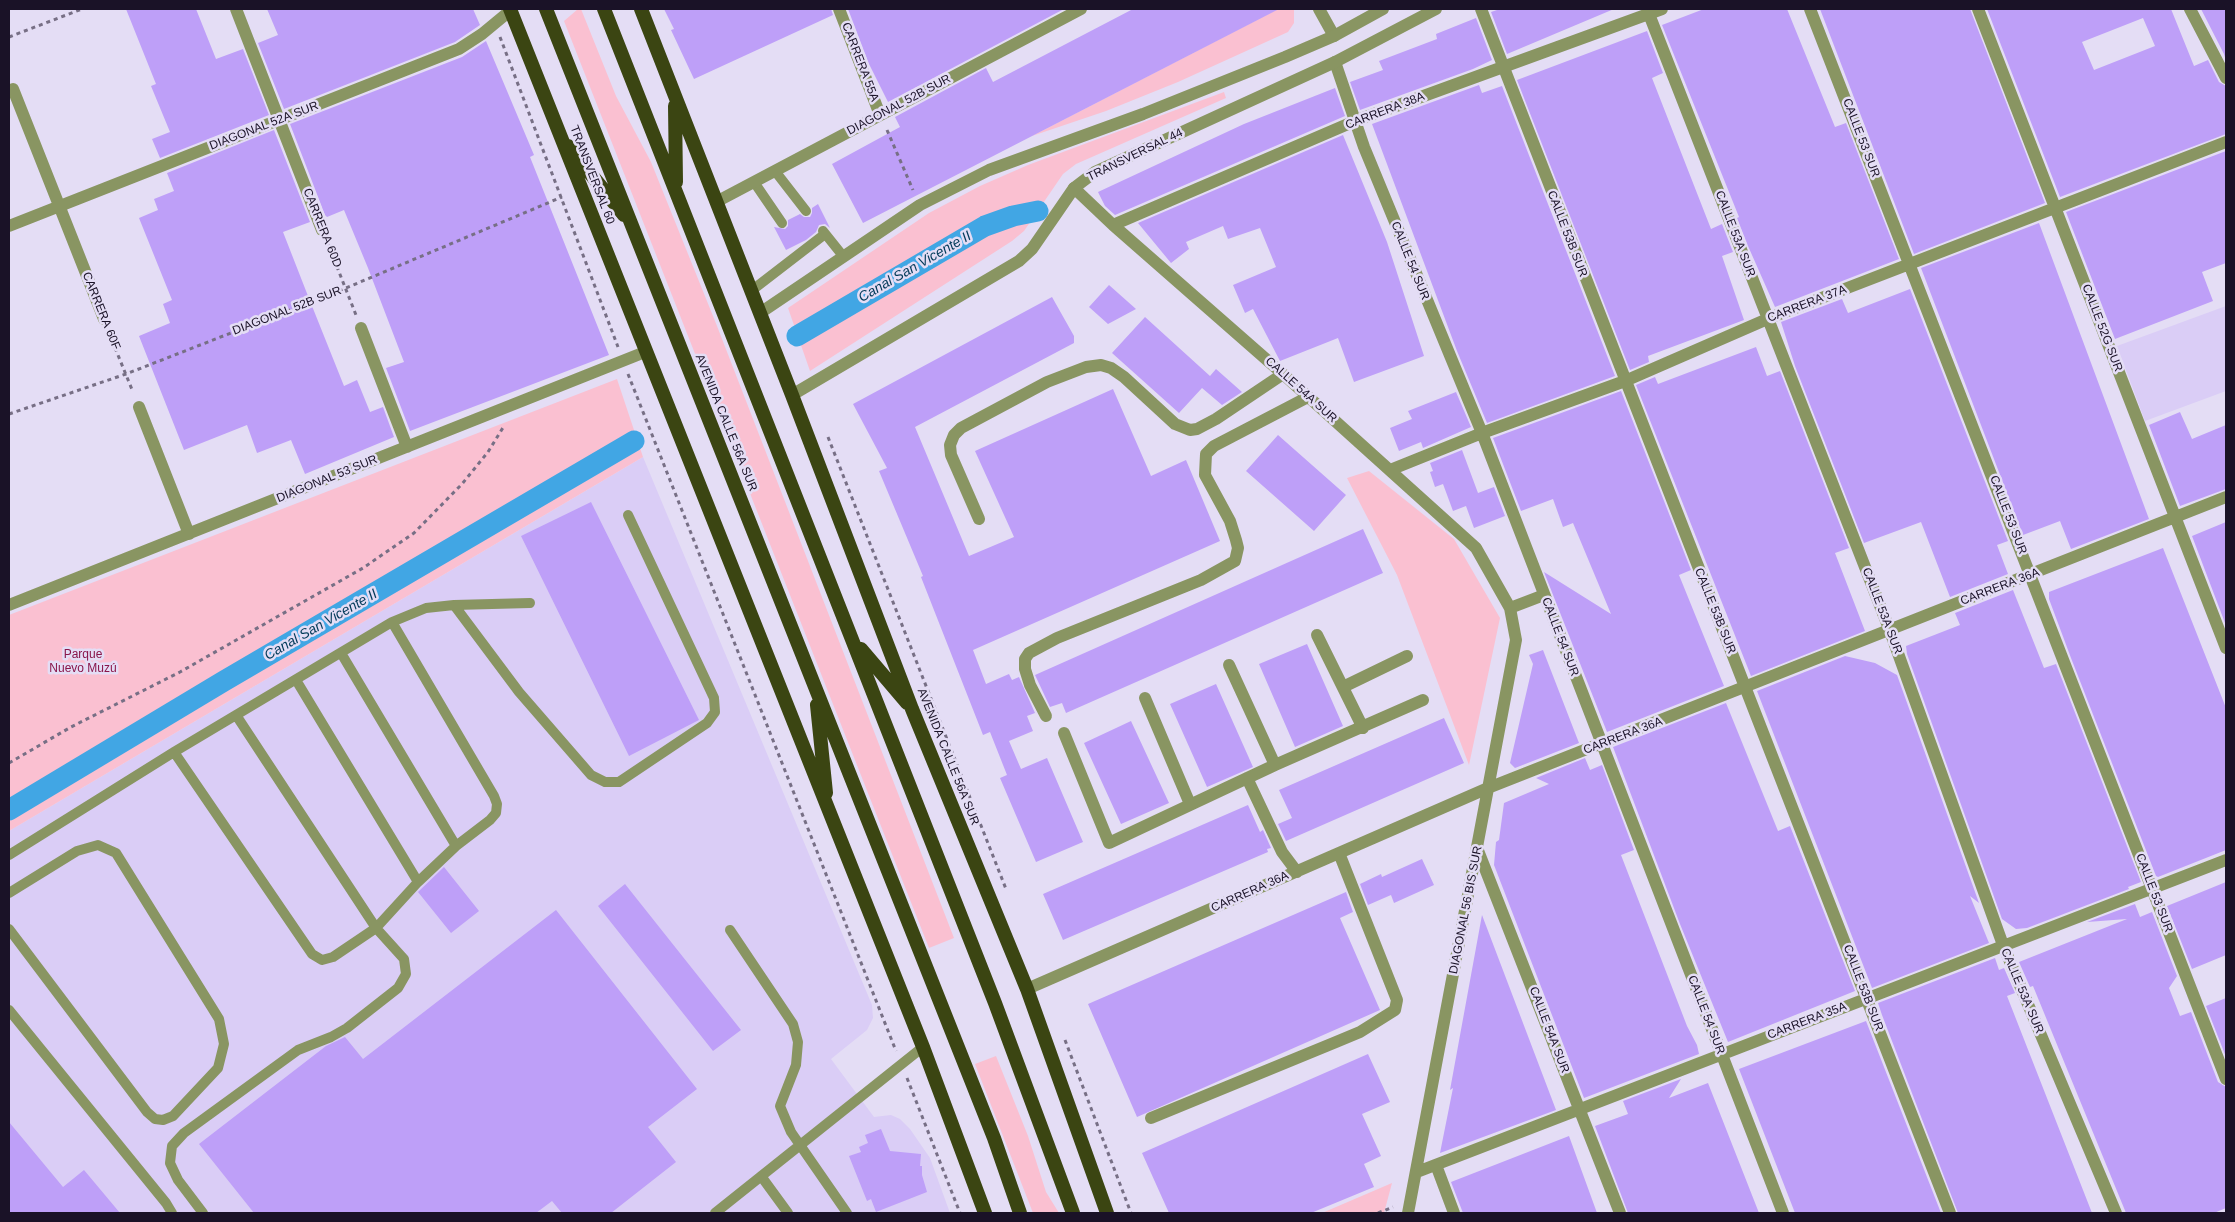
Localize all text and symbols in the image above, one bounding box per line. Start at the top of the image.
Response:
street label: CARRERA 55A [838,21,882,103]
street label: DIAGONAL 52B SUR [845,72,953,138]
street label: CARRERA 38A [1344,89,1426,133]
street label: CALLE 53 SUR [1839,97,1883,179]
street label: DIAGONAL 52A SUR [208,99,320,153]
street label: TRANSVERSAL 60 [567,124,617,226]
street label: TRANSVERSAL 44 [1085,126,1185,184]
street label: CARRERA 60D [300,186,344,270]
street label: CALLE 53B SUR [1544,189,1590,279]
street label: CALLE 53A SUR [1712,189,1758,279]
street label: CALLE 54 SUR [1388,220,1432,302]
water label: Canal San Vicente II [856,228,974,306]
street label: CARRERA 60F [79,270,123,352]
street label: CARRERA 37A [1766,282,1848,326]
street label: CALLE 52G SUR [2079,282,2125,374]
street label: DIAGONAL 52B SUR [231,284,343,338]
street label: AVENIDA CALLE 56A SUR [692,352,760,494]
street label: CALLE 54A SUR [1262,354,1340,426]
street label: DIAGONAL 53 SUR [275,452,379,506]
street label: CALLE 53 SUR [1986,474,2030,556]
street label: CARRERA 36A [1959,565,2041,609]
street label: CALLE 53B SUR [1691,566,1739,656]
street label: CALLE 53A SUR [1859,566,1905,656]
water label: Canal San Vicente II [262,586,380,664]
street label: CALLE 54 SUR [1538,596,1582,678]
park label: Parque Nuevo Muzú [49,648,117,676]
street label: AVENIDA CALLE 56A SUR [914,686,982,828]
street label: CARRERA 36A [1582,714,1664,758]
street label: DIAGONAL 56 BIS SUR [1447,845,1485,975]
street label: CALLE 53 SUR [2132,852,2176,934]
street label: CARRERA 36A [1209,868,1291,916]
street label: CALLE 53B SUR [1840,943,1886,1033]
street label: CALLE 53A SUR [1998,946,2046,1036]
street label: CALLE 54 SUR [1684,974,1728,1056]
street label: CALLE 54A SUR [1526,985,1572,1075]
street label: CARRERA 35A [1766,999,1848,1043]

